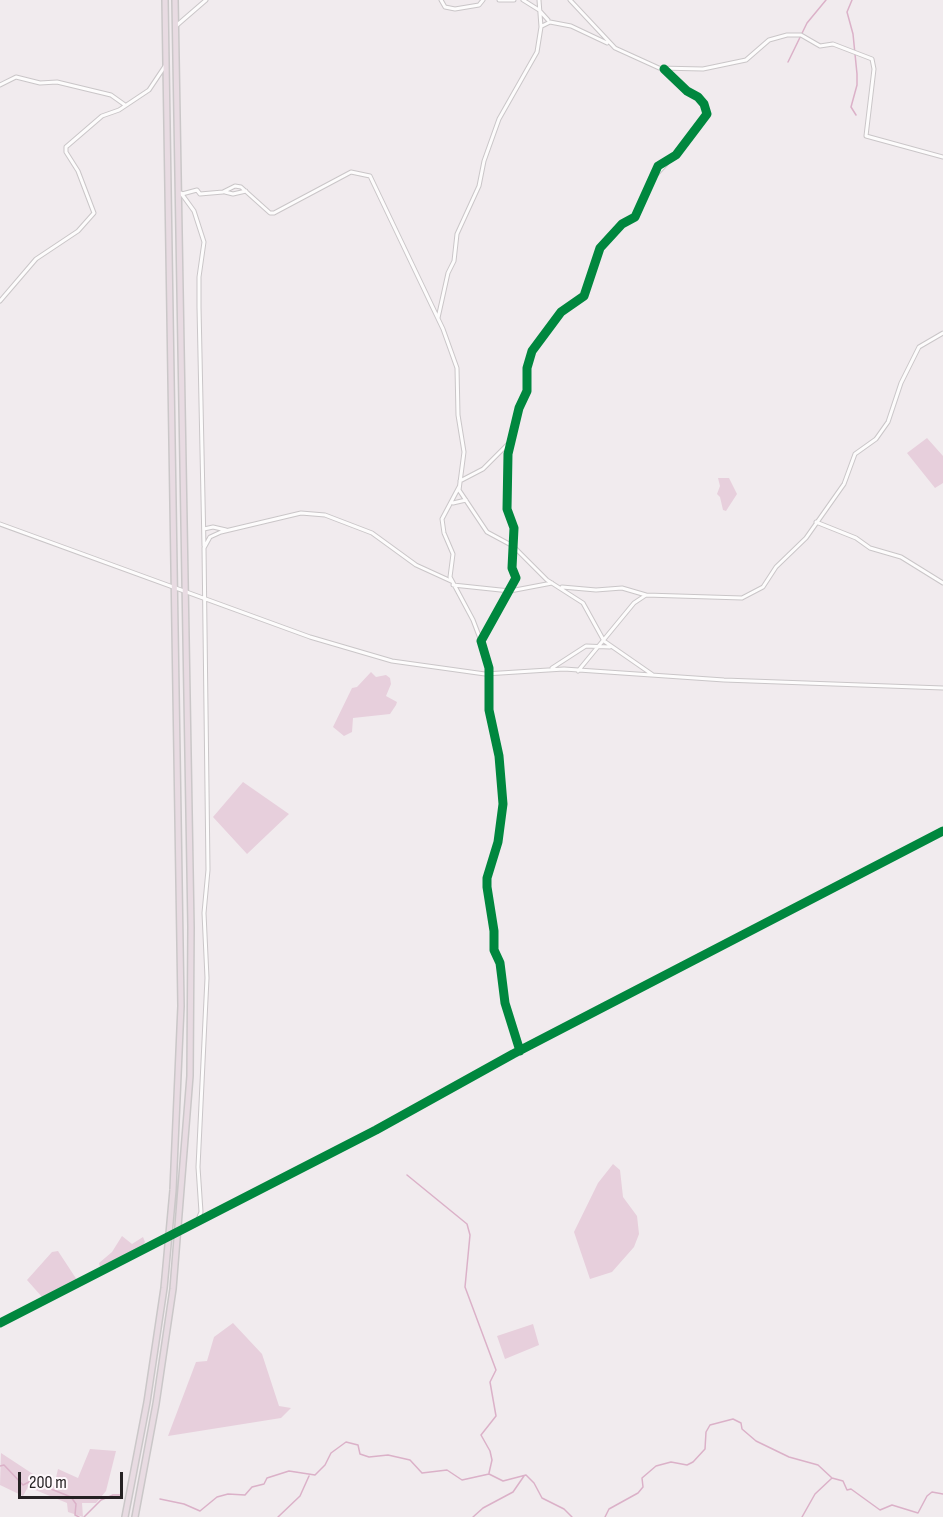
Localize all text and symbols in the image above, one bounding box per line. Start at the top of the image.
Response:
scale bar [21,1460,126,1498]
text: 200 m [29,1472,67,1493]

